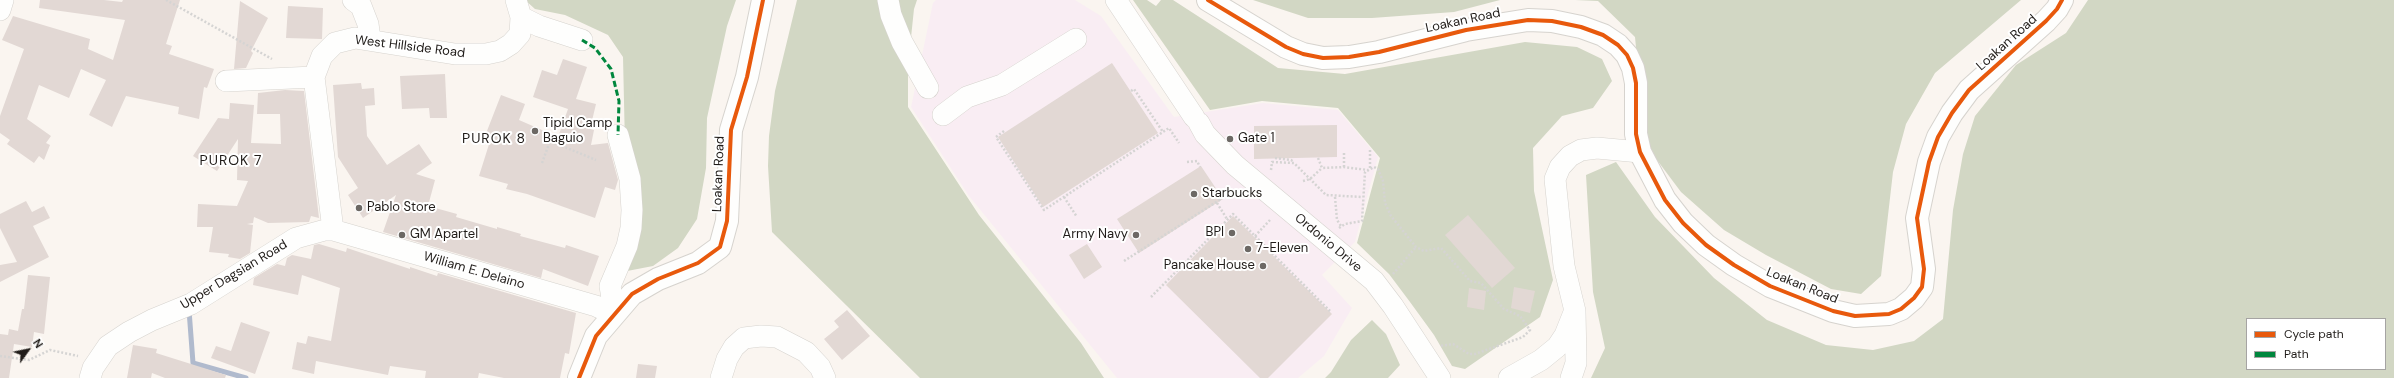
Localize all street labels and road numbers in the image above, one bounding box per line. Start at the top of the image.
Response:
street label: Loakan Road [1424,5,1502,37]
street label: Loakan Road [1973,12,2041,74]
street label: West Hillside Road [354,33,466,61]
street label: Loakan Road [710,136,728,212]
street label: Ordonio Drive [1291,210,1365,276]
street label: Upper Dagsian Road [178,237,290,313]
street label: William E. Delaino [422,249,526,293]
street label: Loakan Road [1764,265,1840,307]

